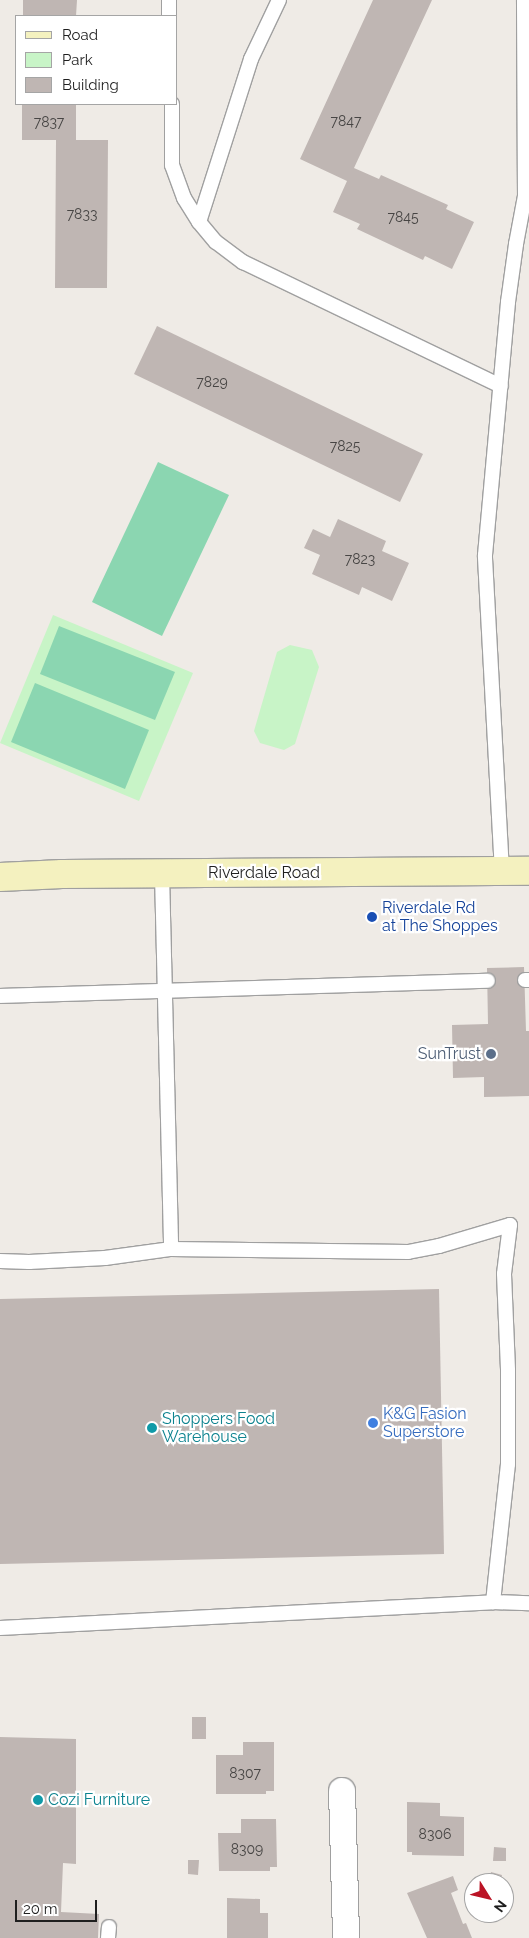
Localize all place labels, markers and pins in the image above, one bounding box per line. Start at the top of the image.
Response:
place label: Riverdale Rd at The Shoppes [382,898,498,936]
marker: Riverdale Rd at The Shoppes [366,911,378,923]
place label: SunTrust [418,1044,481,1064]
marker: SunTrust [485,1048,497,1060]
place label: K&G Fasion Superstore [383,1404,467,1442]
place label: Shoppers Food Warehouse [162,1409,275,1447]
marker: K&G Fasion Superstore [367,1417,379,1429]
marker: Shoppers Food Warehouse [146,1422,158,1434]
place label: Cozi Furniture [48,1790,150,1810]
marker: Cozi Furniture [32,1794,44,1806]

